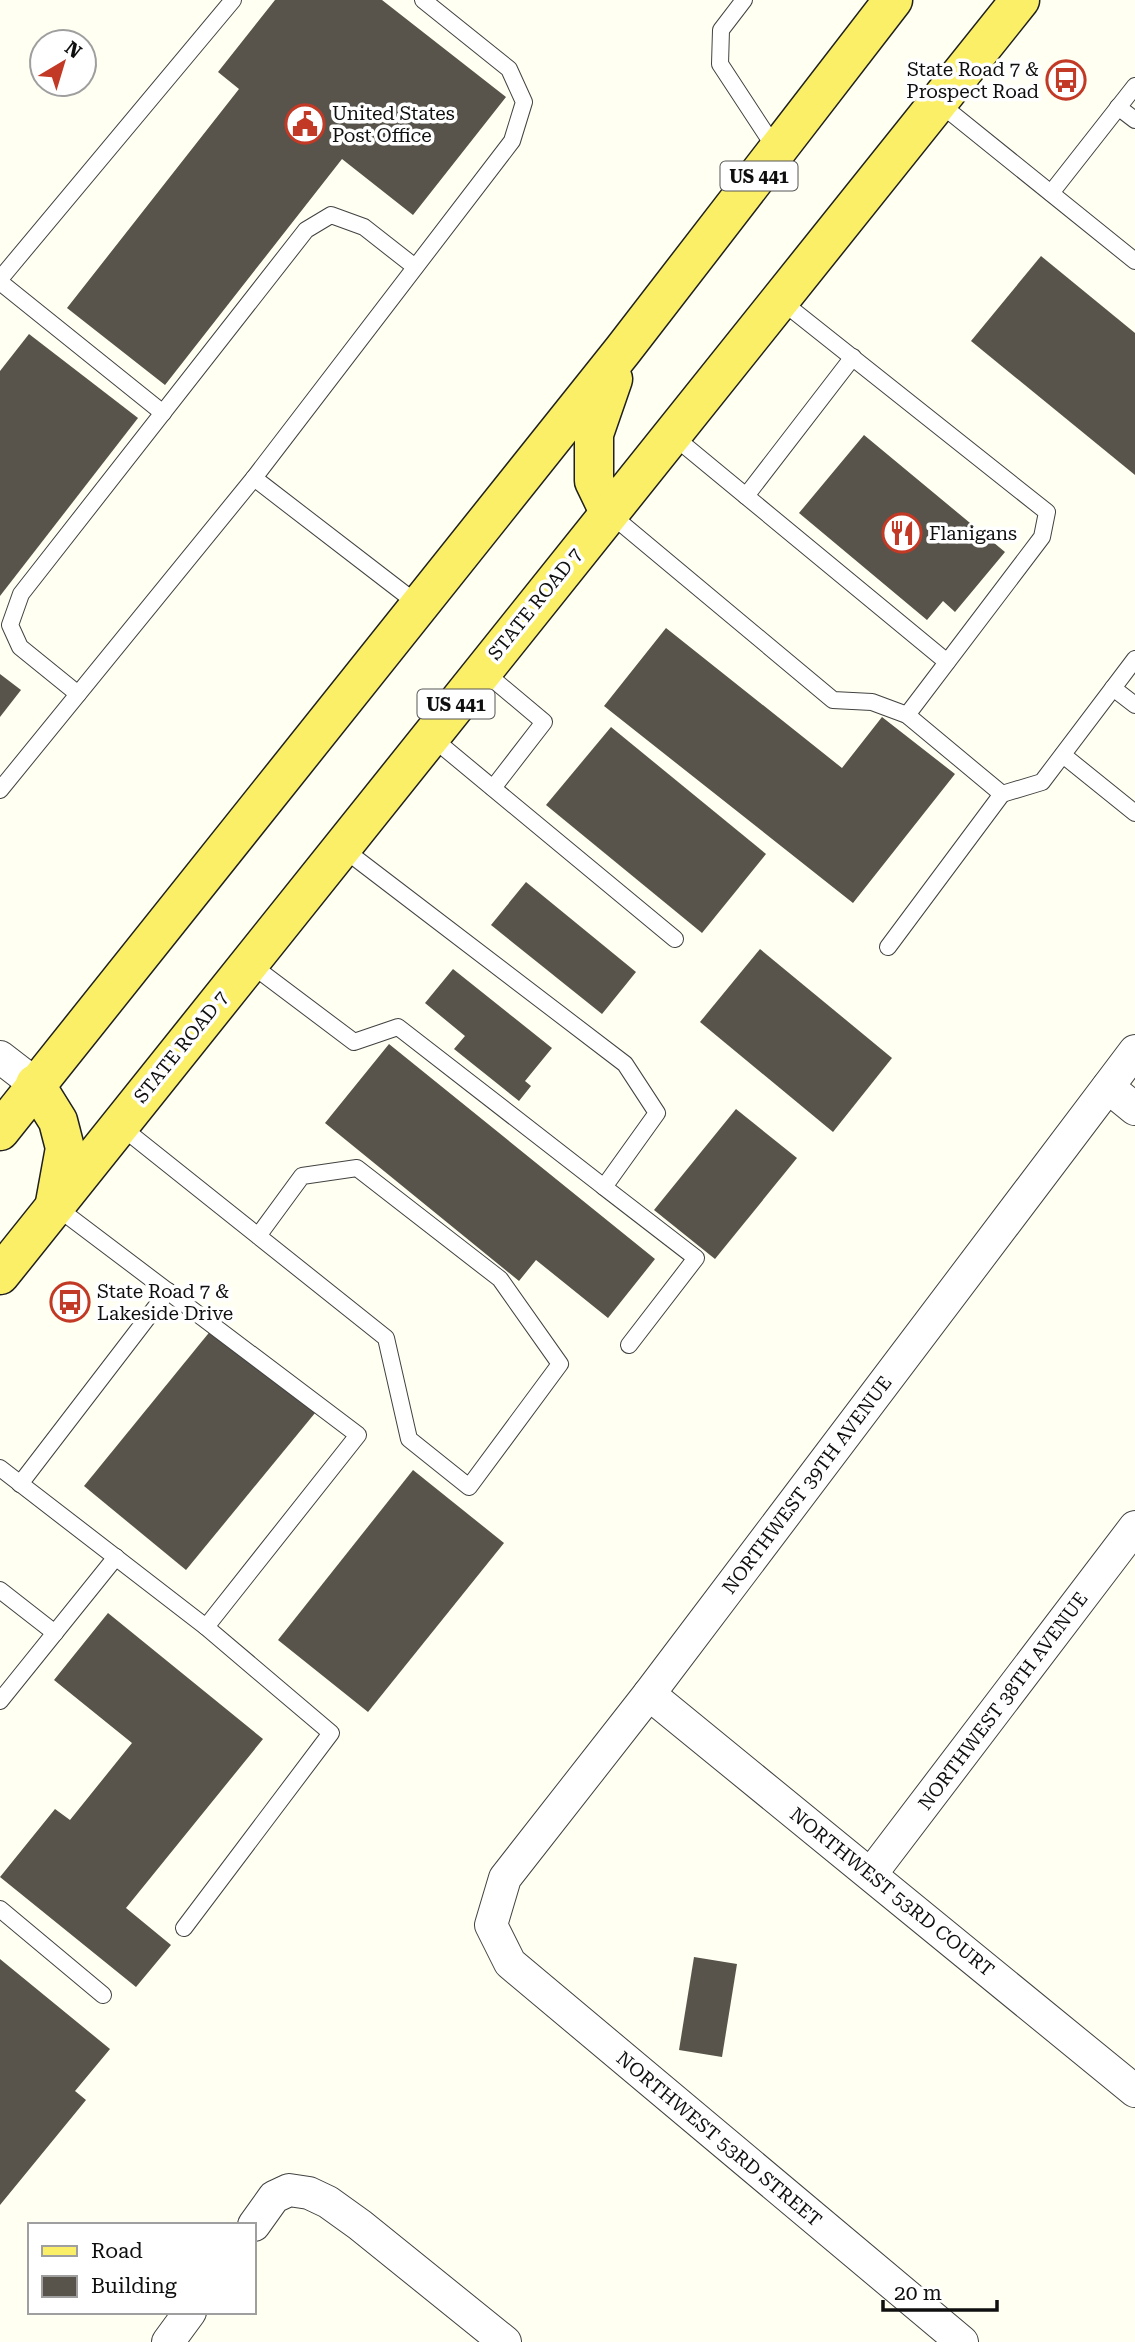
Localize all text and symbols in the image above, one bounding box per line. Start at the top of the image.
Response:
north arrow [28,28,98,98]
text: N [60,36,86,64]
place label: State Road 7 & Prospect Road [906,58,1039,103]
bus stop icon: State Road 7 & Prospect Road [1045,59,1087,101]
place label: United States Post Office [332,102,455,147]
public building icon: United States Post Office [284,103,326,145]
road number: US 441 [720,162,798,190]
restaurant icon: Flanigans [881,512,923,554]
place label: Flanigans [929,522,1017,545]
street label: STATE ROAD 7 [483,543,587,665]
road number: US 441 [418,690,494,718]
street label: STATE ROAD 7 [129,986,233,1108]
place label: State Road 7 & Lakeside Drive [97,1280,233,1325]
bus stop icon: State Road 7 & Lakeside Drive [49,1281,91,1323]
street label: NORTHWEST 39TH AVENUE [717,1371,897,1599]
street label: NORTHWEST 38TH AVENUE [913,1587,1093,1815]
street label: NORTHWEST 53RD COURT [785,1803,999,1981]
street label: NORTHWEST 53RD STREET [612,2046,826,2232]
legend [28,2223,256,2314]
text: Road [91,2239,143,2263]
scale bar [883,2268,997,2312]
text: Building [91,2274,177,2298]
text: 20 m [894,2281,942,2305]

